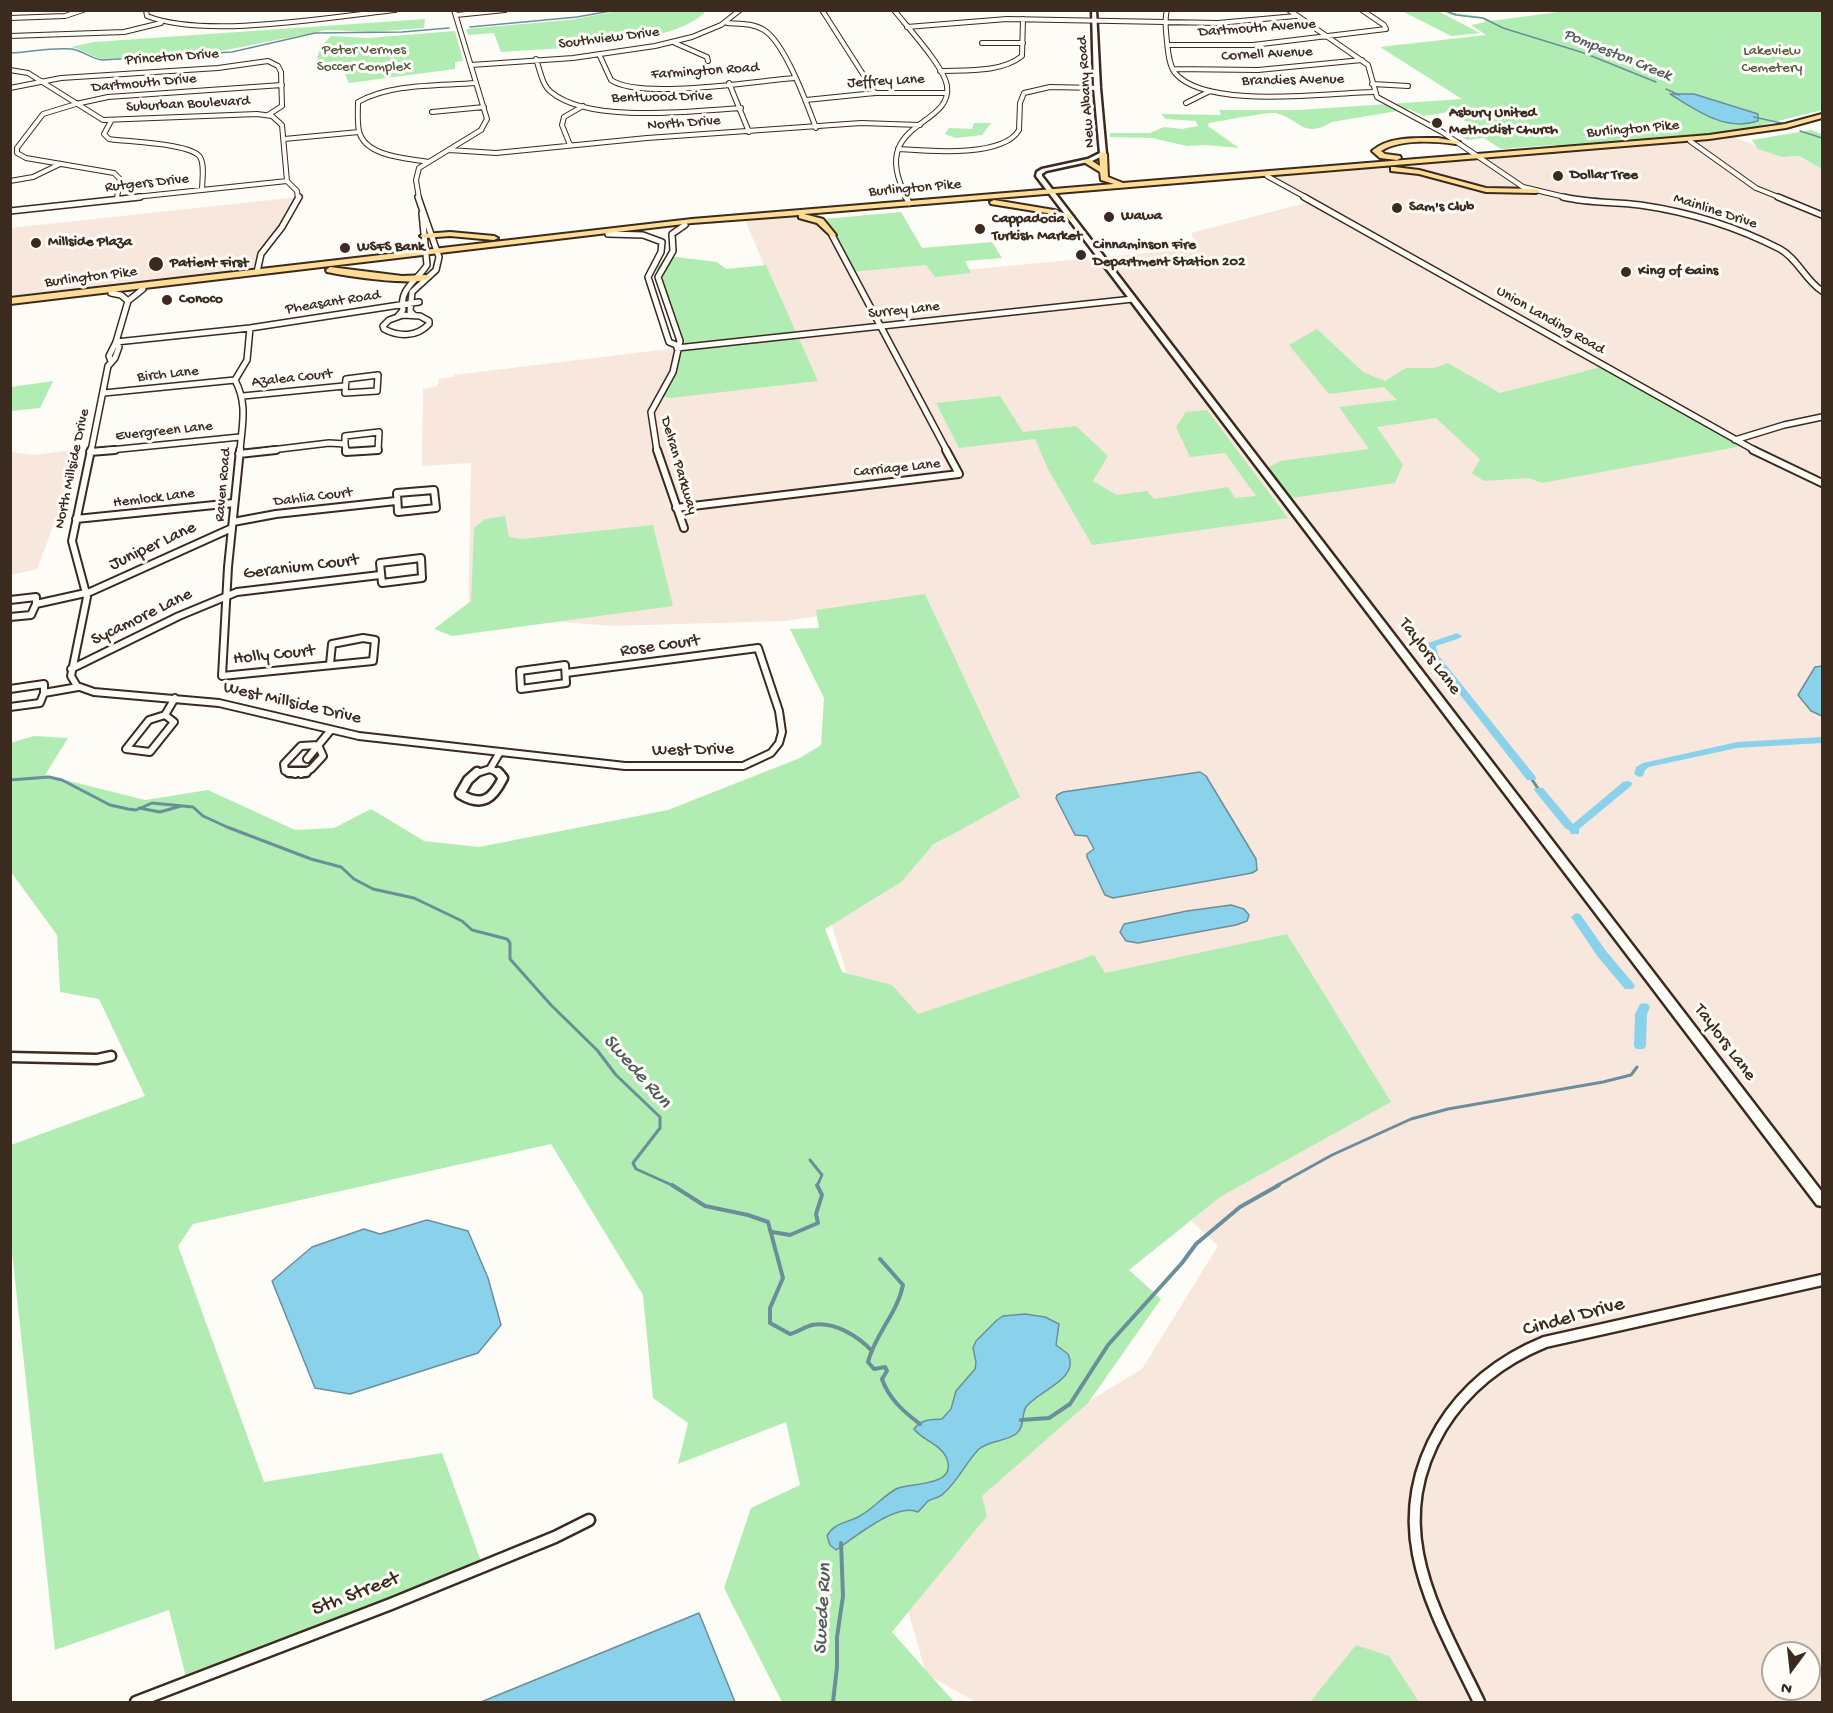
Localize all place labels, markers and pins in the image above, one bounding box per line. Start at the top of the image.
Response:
place label: Asbury United Methodist Church [1449,105,1558,140]
marker: Asbury United Methodist Church [1430,116,1444,130]
place label: Dollar Tree [1570,167,1638,185]
marker: Dollar Tree [1551,169,1565,183]
place label: Sam's Club [1409,199,1474,217]
marker: Sam's Club [1390,201,1404,215]
place label: Wawa [1121,208,1162,226]
marker: Wawa [1102,210,1116,224]
place label: Cappadocia Turkish Market [992,211,1082,246]
marker: Cappadocia Turkish Market [973,222,987,236]
place label: Millside Plaza [48,234,132,252]
marker: Millside Plaza [29,236,43,250]
place label: Cinnaminson Fire Department Station 202 [1093,237,1245,272]
place label: WSFS Bank [357,239,425,257]
marker: WSFS Bank [338,241,352,255]
marker: Cinnaminson Fire Department Station 202 [1074,248,1088,262]
marker: Patient First [147,255,165,273]
place label: Patient First [170,255,248,273]
place label: King of Gains [1638,263,1718,281]
marker: King of Gains [1619,265,1633,279]
place label: Conoco [179,291,223,309]
marker: Conoco [160,293,174,307]

